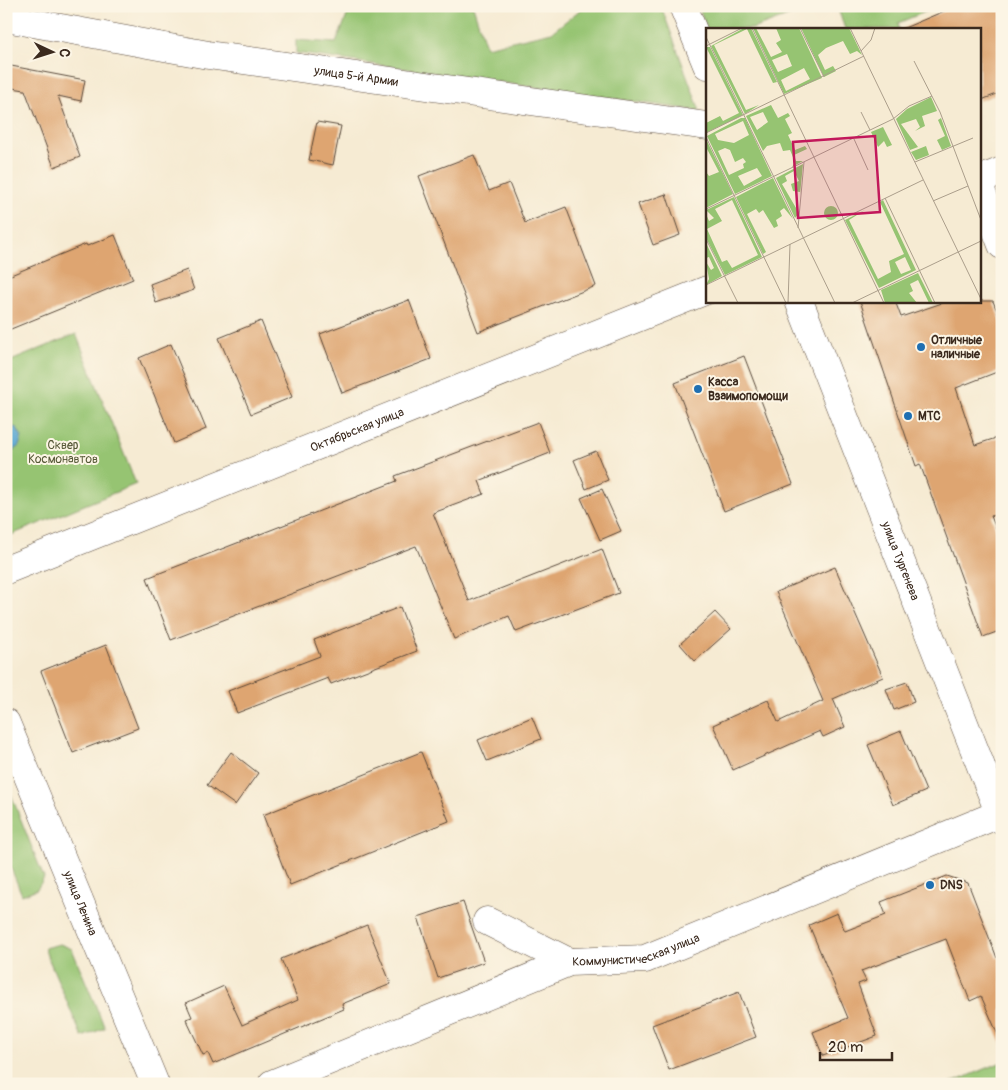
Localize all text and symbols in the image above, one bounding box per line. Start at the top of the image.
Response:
north arrow [28,28,78,78]
inset map [706,28,980,302]
text: С [56,48,73,58]
street label: улица 5-й Армии [312,63,400,90]
place label: Отличные наличные [931,333,983,362]
marker: Отличные наличные [915,341,927,353]
place label: Касса Взаимопомощи [708,375,788,404]
marker: Касса Взаимопомощи [692,383,704,395]
street label: Октябрьская улица [308,405,407,456]
place label: МТС [918,409,941,424]
marker: МТС [902,410,914,422]
park label: Сквер Космонавтов [28,438,98,467]
street label: улица Тургенева [878,519,922,603]
street label: улица Ленина [60,868,100,938]
place label: DNS [940,878,963,893]
marker: DNS [924,879,936,891]
street label: Коммунистическая улица [572,930,702,970]
scale bar [820,1030,893,1062]
text: 20 m [828,1038,863,1057]

